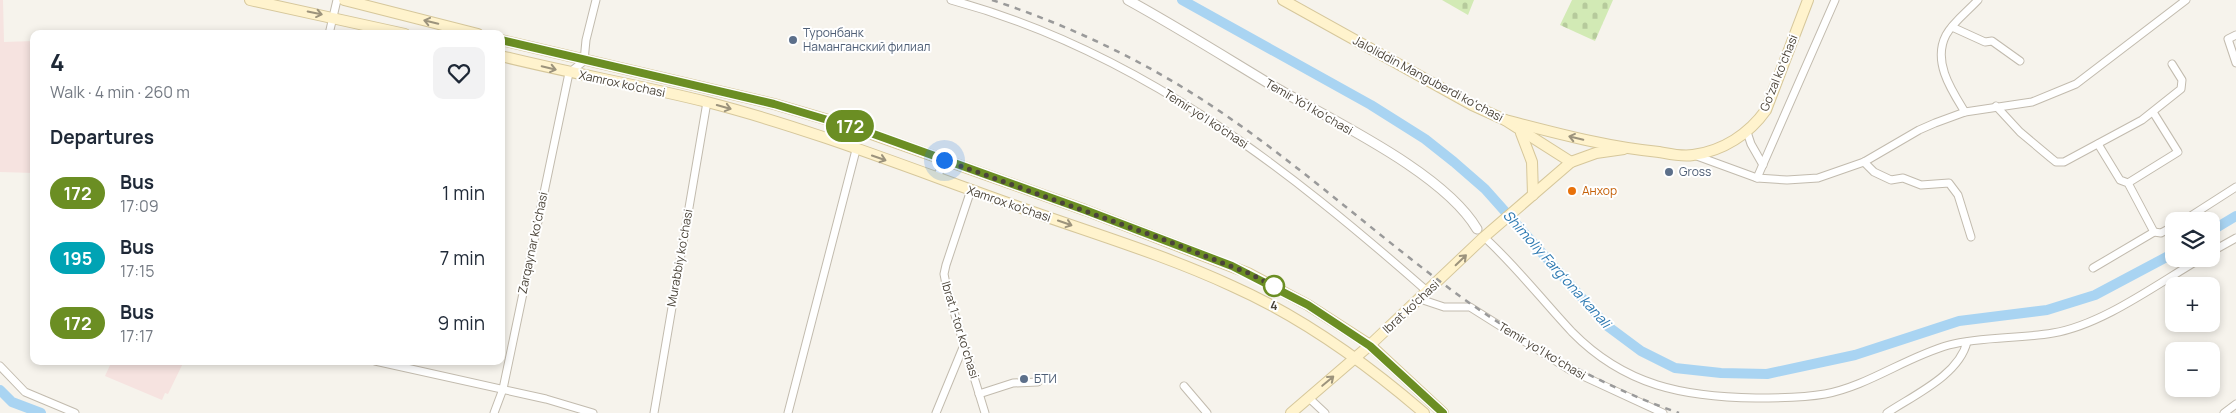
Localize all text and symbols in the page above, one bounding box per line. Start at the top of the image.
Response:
one-way arrow [307,9,323,19]
one-way arrow [423,17,439,26]
place label: Туронбанк Наманганский филиал [803,24,931,55]
street label: Jaloliddin Manguberdi koʻchasi [1350,32,1506,126]
street label: Goʻzal koʻchasi [1755,32,1802,114]
marker: Туронбанк Наманганский филиал [787,34,799,46]
text: 4 [50,45,65,78]
button: heart [433,47,485,99]
one-way arrow [540,64,556,73]
street label: Xamrox ko'chasi [577,66,667,101]
street label: Temir Yoʻl koʻchasi [1262,75,1356,139]
text: Walk · 4 min · 260 m [50,81,190,103]
street label: Temir yo'l ko'chasi [1161,85,1252,152]
one-way arrow [716,103,732,113]
line badge: 172 [821,110,879,142]
text: 172 [836,114,864,138]
text: Departures [50,124,154,150]
one-way arrow [1568,133,1584,142]
your location [932,148,957,173]
one-way arrow [870,154,886,163]
place label: Gross [1679,163,1711,180]
marker: Gross [1663,166,1675,178]
text: Bus [120,169,154,195]
text: 1 min [442,180,485,206]
text: 172 [63,181,92,205]
street label: Xamrox ko'chasi [965,181,1053,226]
place label: Анхор [1582,182,1617,199]
marker: Анхор [1566,185,1578,197]
street label: Zarqaynar ko‘chasi [513,190,552,295]
text: 17:09 [120,195,159,217]
water label: Shimoliy Fargʻona kanali [1499,206,1617,333]
street label: Murabbiy ko‘chasi [663,208,696,308]
map controls [2165,212,2220,397]
button: layers [2165,212,2220,267]
one-way arrow [1057,219,1073,229]
text: Bus [120,234,154,260]
text: 7 min [440,245,485,271]
text: 195 [63,246,92,270]
one-way arrow [1454,254,1467,266]
text: 17:15 [120,260,155,282]
marker: 4 [1263,275,1285,297]
street label: Ibrat ko'chasi [1379,276,1443,337]
button: + [2165,277,2220,332]
street label: Ibrat 1-tor koʻchasi [938,279,983,381]
place label: 4 [1270,297,1278,314]
text: Bus [120,299,154,325]
text: 9 min [438,310,485,336]
text: 172 [63,311,92,335]
street label: Temir yoʻl koʻchasi [1495,318,1589,383]
text: 17:17 [120,325,153,347]
button: − [2165,342,2220,397]
place label: БТИ [1034,370,1057,387]
marker: БТИ [1018,373,1030,385]
one-way arrow [1321,376,1334,387]

